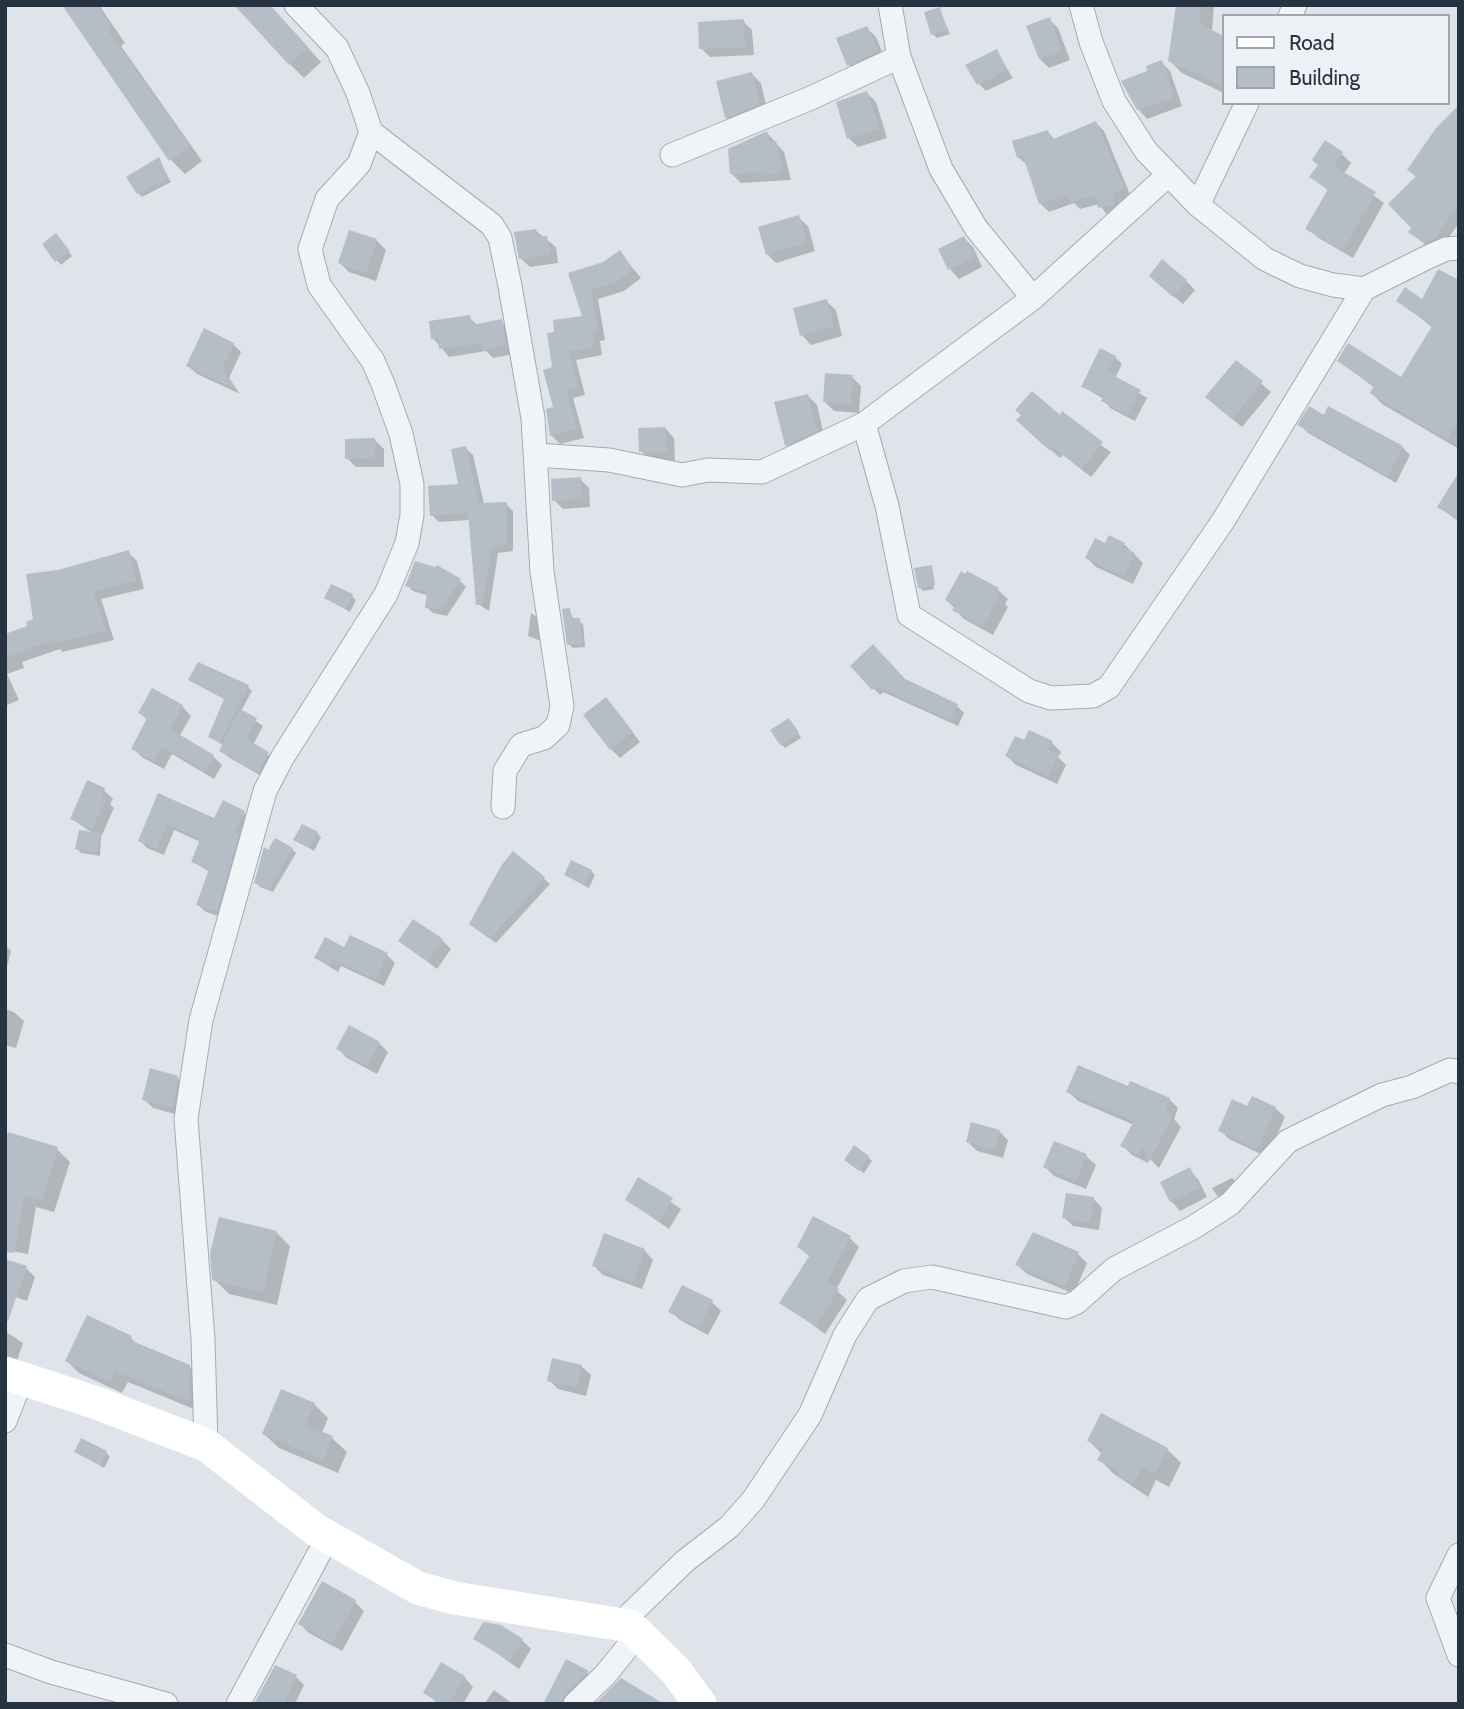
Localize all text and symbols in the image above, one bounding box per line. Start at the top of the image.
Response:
legend [1222,14,1450,105]
text: Road [1289,30,1335,55]
text: Building [1289,65,1360,90]

